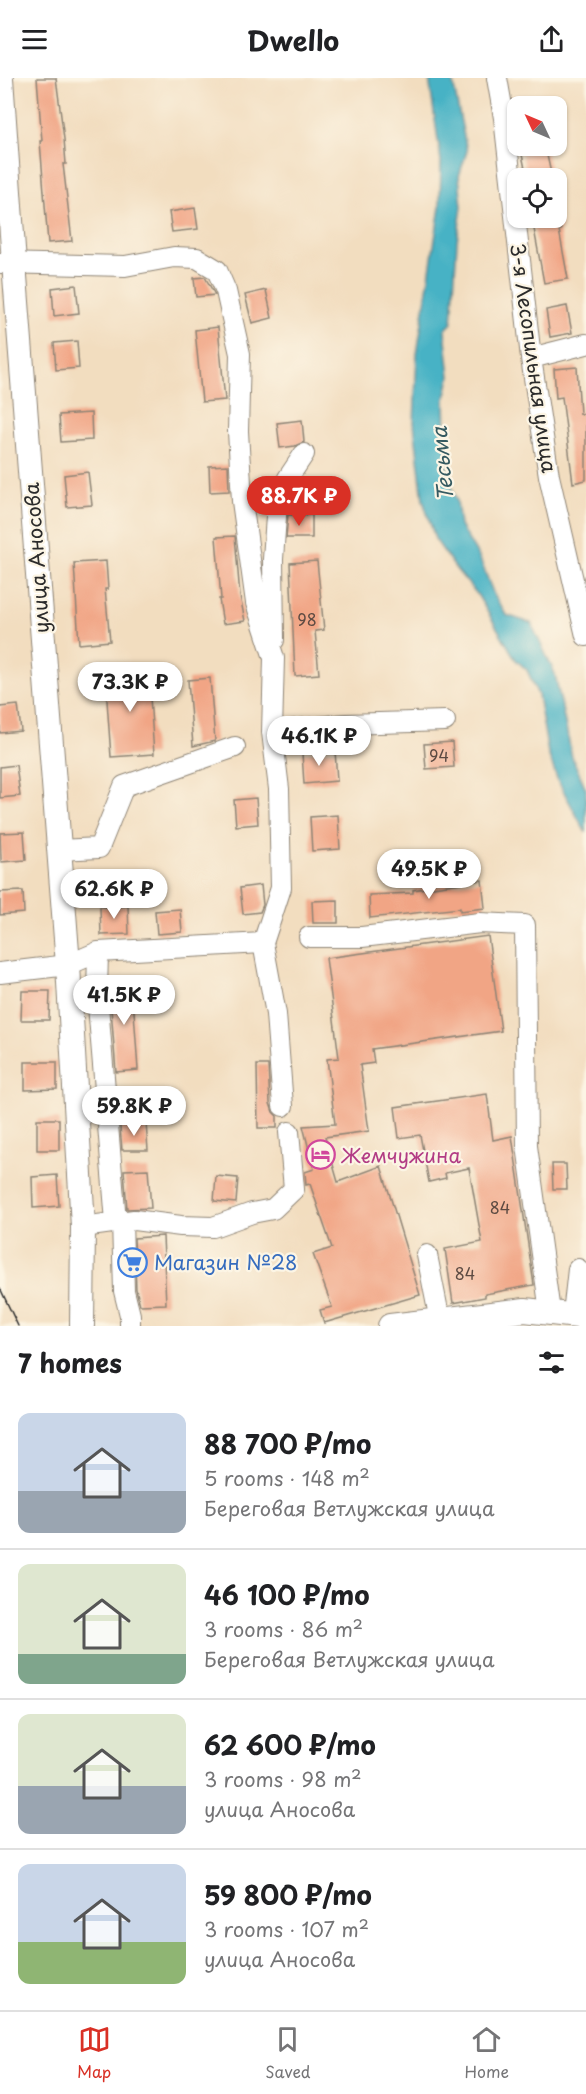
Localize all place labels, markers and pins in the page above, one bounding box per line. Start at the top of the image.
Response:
pin: 88.7K ₽ [244,476,354,527]
pin: 73.3K ₽ [75,662,185,713]
pin: 46.1K ₽ [264,716,374,767]
pin: 49.5K ₽ [374,849,484,900]
pin: 62.6K ₽ [59,869,169,920]
pin: 41.5K ₽ [69,975,179,1026]
pin: 59.8K ₽ [79,1086,189,1137]
hotel icon: Жемчужина [304,1139,336,1171]
place label: Жемчужина [341,1140,462,1170]
supermarket icon: Магазин №28 [117,1246,149,1278]
place label: Магазин №28 [154,1247,297,1277]

